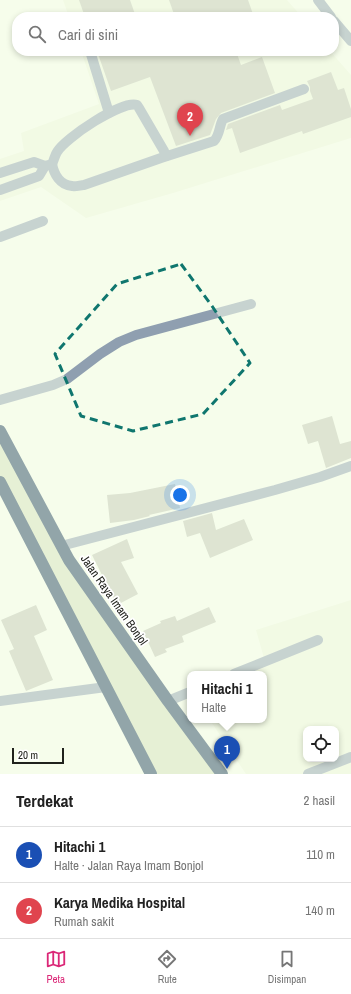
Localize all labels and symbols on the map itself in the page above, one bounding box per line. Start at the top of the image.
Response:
pin: 2 [177,103,203,136]
your location [170,485,190,505]
street label: Jalan Raya Imam Bonjol [77,552,151,648]
pin: 1 [214,736,240,769]
scale bar [12,746,64,765]

